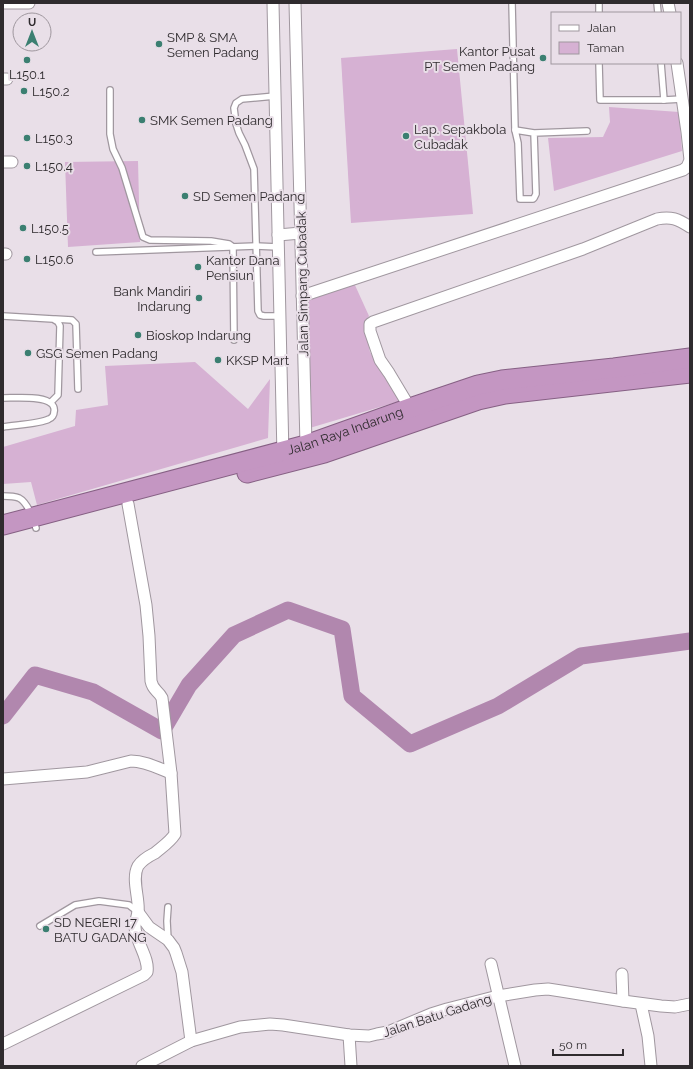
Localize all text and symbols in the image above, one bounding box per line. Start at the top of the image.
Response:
north arrow [12,12,52,52]
legend [551,12,681,64]
text: U [28,16,36,29]
text: Jalan [587,21,616,35]
place label: SMP & SMA Semen Padang [167,30,259,60]
marker: SMP & SMA Semen Padang [154,39,164,49]
text: Taman [587,41,624,55]
place label: Kantor Pusat PT Semen Padang [424,44,536,74]
marker: Kantor Pusat PT Semen Padang [538,53,548,63]
marker: L150.1 [22,55,32,65]
place label: L150.1 [9,67,46,82]
place label: L150.2 [32,84,70,99]
marker: L150.2 [19,86,29,96]
place label: SMK Semen Padang [150,113,273,128]
marker: SMK Semen Padang [137,115,147,125]
place label: Lap. Sepakbola Cubadak [414,122,506,152]
place label: L150.3 [35,131,73,146]
marker: Lap. Sepakbola Cubadak [401,131,411,141]
marker: L150.3 [22,133,32,143]
place label: L150.4 [35,159,73,174]
marker: L150.4 [22,161,32,171]
place label: SD Semen Padang [193,189,305,204]
marker: SD Semen Padang [180,191,190,201]
street label: Jalan Simpang Cubadak [294,211,311,357]
place label: L150.5 [31,221,69,236]
marker: L150.5 [18,223,28,233]
place label: L150.6 [35,252,74,267]
place label: Kantor Dana Pensiun [206,253,280,283]
marker: L150.6 [22,254,32,264]
marker: Kantor Dana Pensiun [193,262,203,272]
place label: Bank Mandiri Indarung [113,284,191,314]
marker: Bank Mandiri Indarung [194,293,204,303]
place label: Bioskop Indarung [146,328,251,343]
marker: Bioskop Indarung [133,330,143,340]
place label: GSG Semen Padang [36,346,158,361]
marker: GSG Semen Padang [23,348,33,358]
place label: KKSP Mart [226,353,290,368]
marker: KKSP Mart [213,355,223,365]
street label: Jalan Raya Indarung [286,404,405,458]
place label: SD NEGERI 17 BATU GADANG [54,915,147,945]
marker: SD NEGERI 17 BATU GADANG [41,924,51,934]
street label: Jalan Batu Gadang [381,991,493,1040]
scale bar [553,1031,623,1057]
text: 50 m [559,1038,587,1052]

